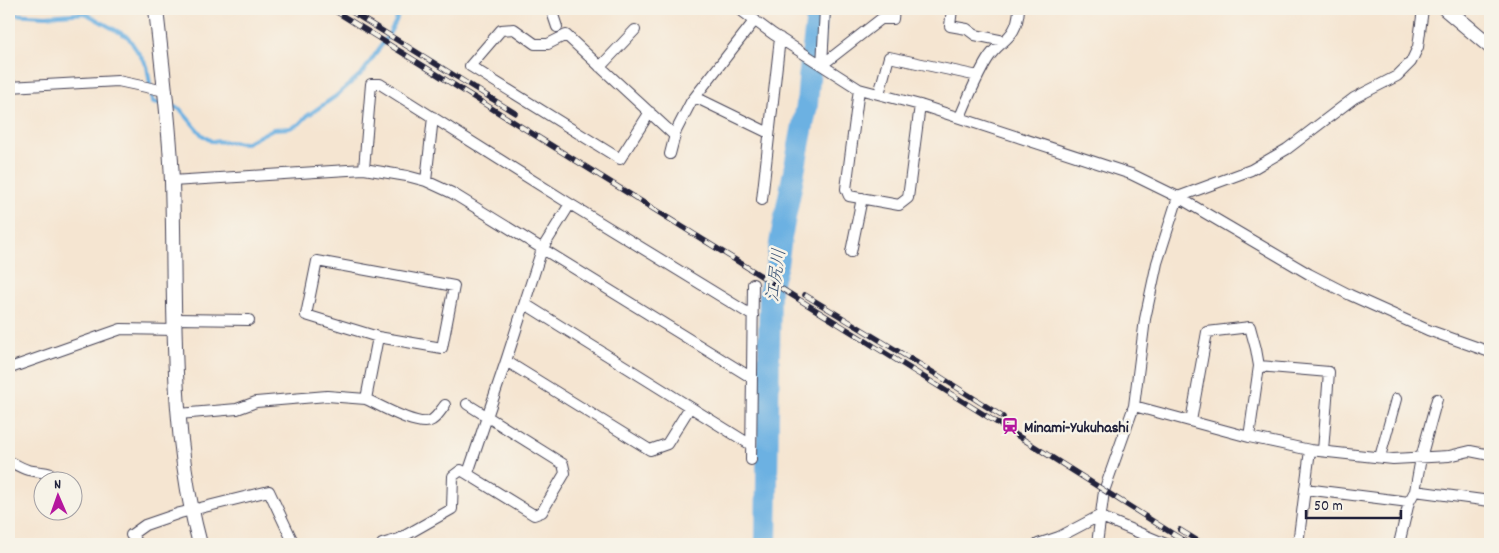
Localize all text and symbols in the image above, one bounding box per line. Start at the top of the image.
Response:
water label: 江尻川 [761,247,794,304]
station icon: Minami-Yukuhashi [1000,416,1020,436]
place label: Minami-Yukuhashi [1024,417,1129,440]
north arrow [32,470,82,520]
text: N [54,475,62,495]
scale bar [1306,488,1402,520]
text: 50 m [1314,496,1343,518]

